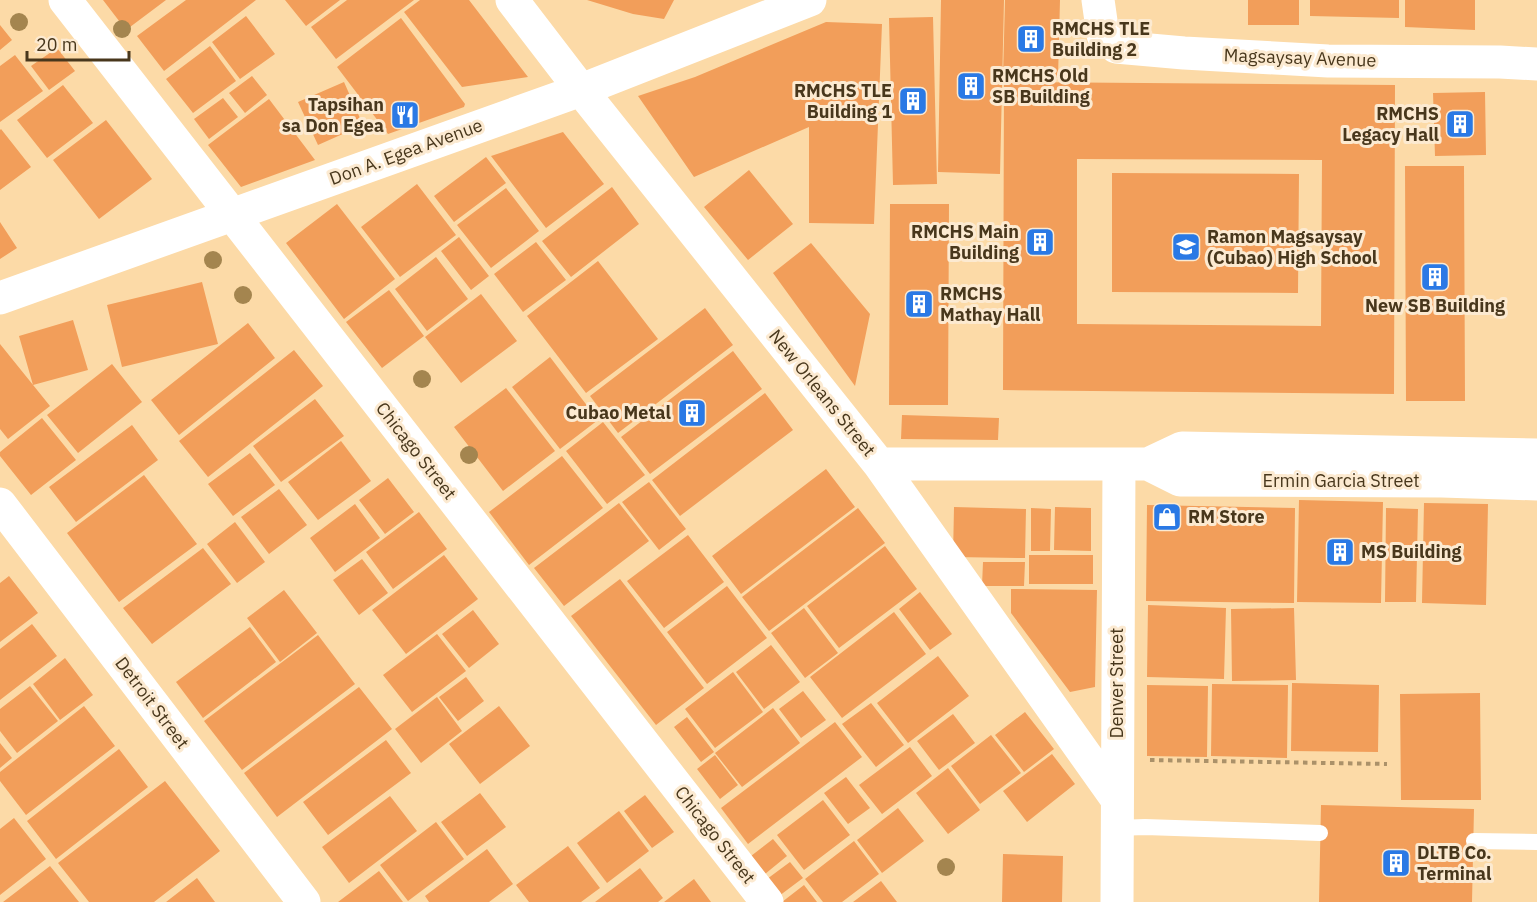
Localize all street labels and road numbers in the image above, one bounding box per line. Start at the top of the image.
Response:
street label: Magsaysay Avenue [1223,43,1377,72]
street label: Don A. Egea Avenue [326,113,486,190]
street label: New Orleans Street [764,324,881,461]
street label: Chicago Street [371,397,462,504]
street label: Ermin Garcia Street [1262,469,1420,492]
street label: Denver Street [1105,628,1128,738]
street label: Detroit Street [110,652,194,753]
street label: Chicago Street [670,781,761,888]

